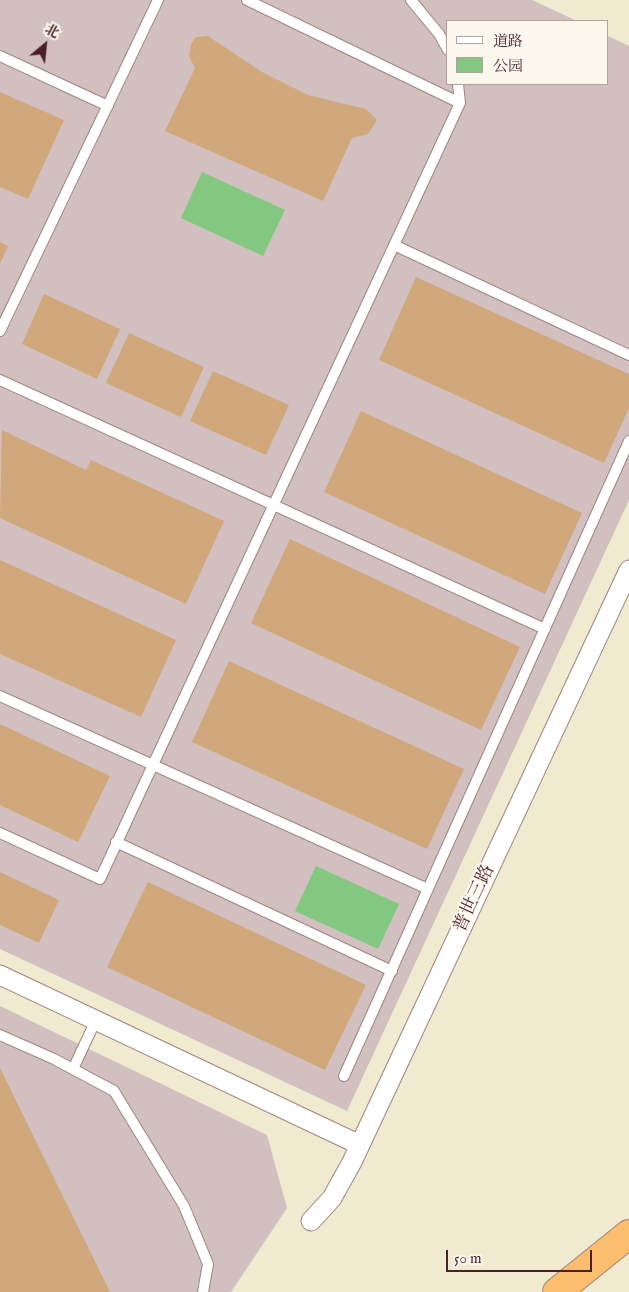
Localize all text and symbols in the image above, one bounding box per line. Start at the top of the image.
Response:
north arrow [20,20,70,70]
legend [446,20,609,85]
text: 北 [42,21,62,43]
text: 道路 [493,32,523,51]
text: 公园 [493,57,523,76]
street label: 普世三路 [450,862,500,936]
scale bar [449,1240,595,1272]
text: 50 m [454,1249,482,1268]

